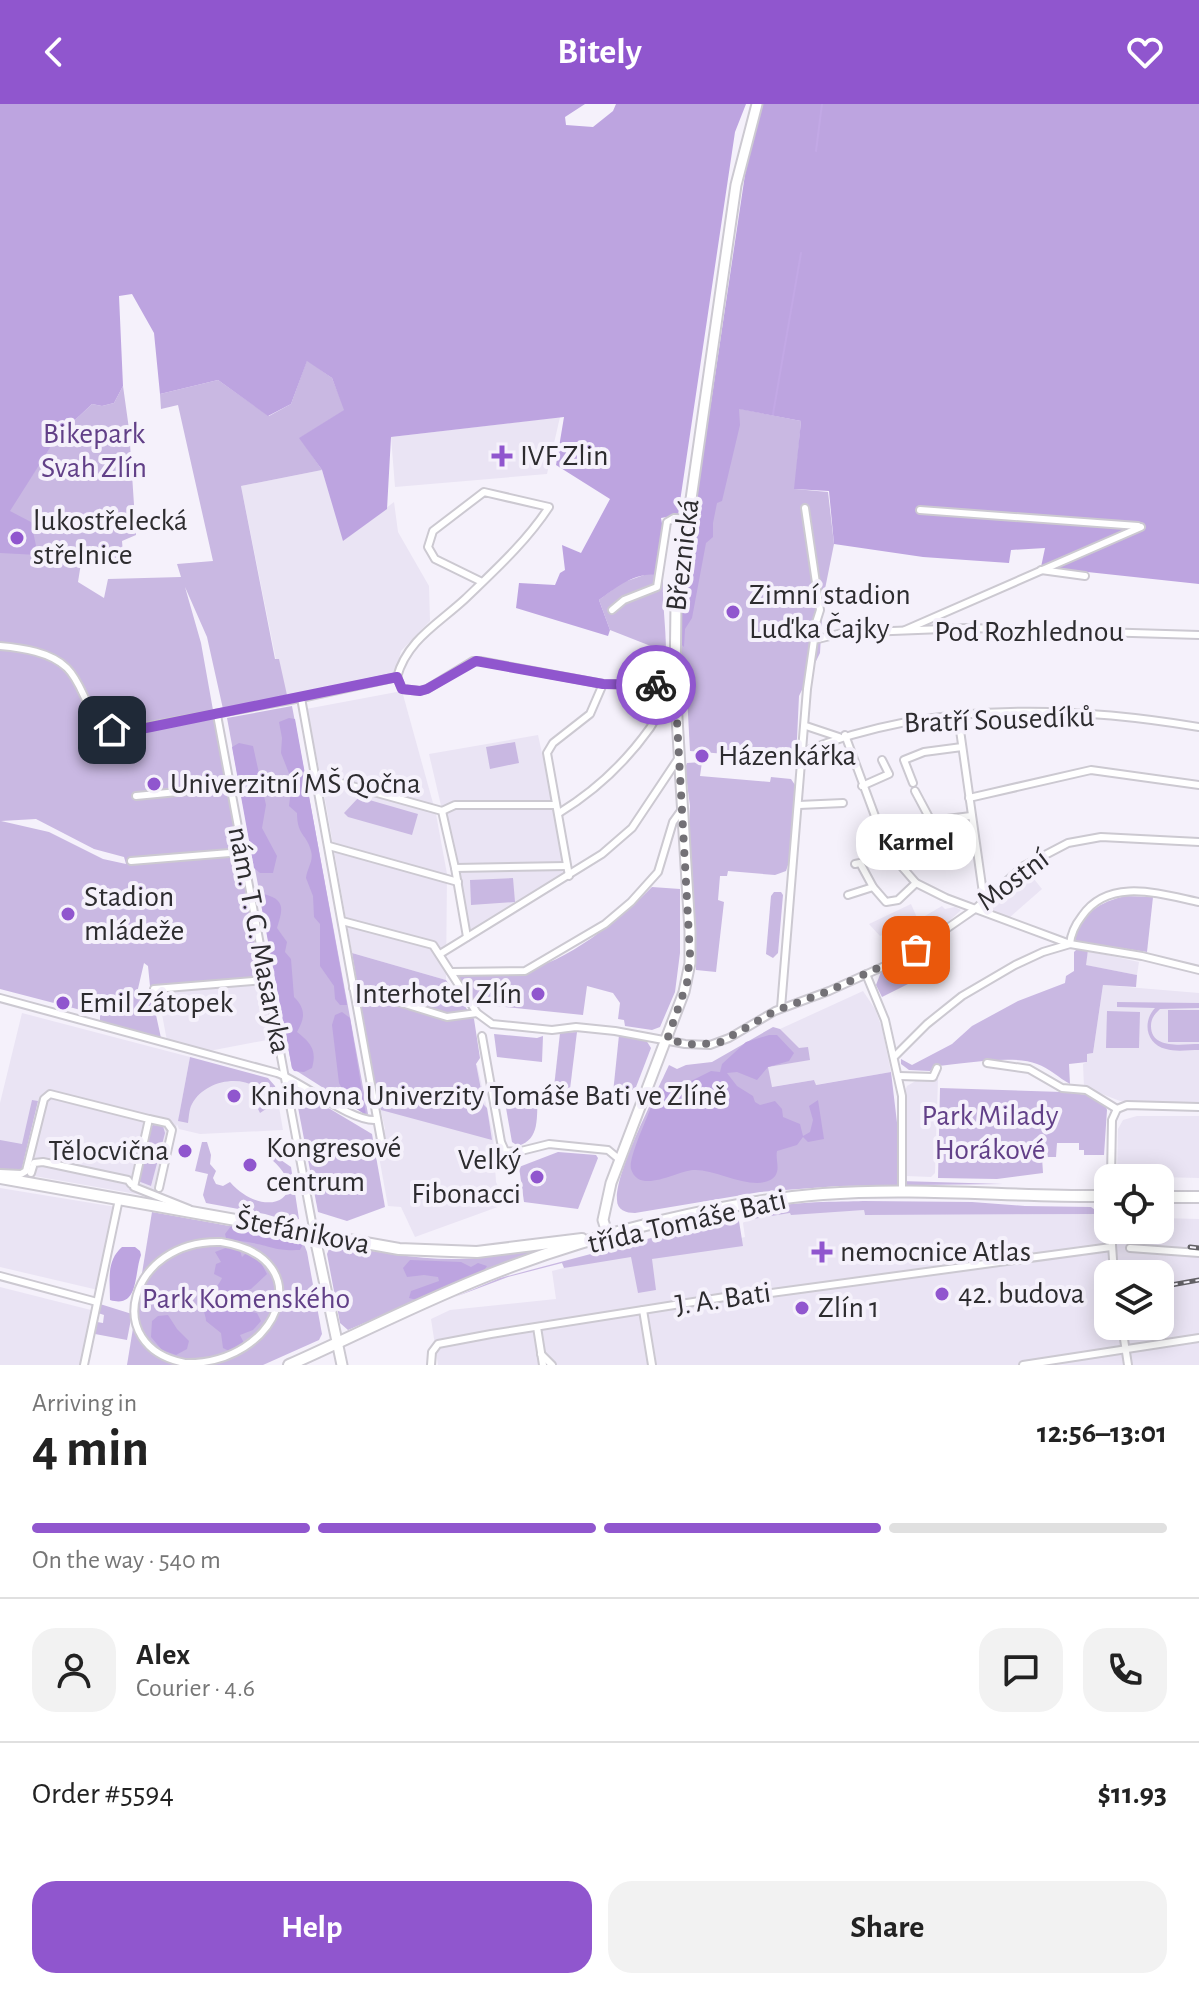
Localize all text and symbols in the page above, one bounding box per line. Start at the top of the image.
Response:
icon: back [32,30,76,74]
icon: heart [1123,30,1167,74]
text: Bitely [557,34,642,70]
park label: Bikepark Svah Zlín [41,419,147,483]
place label: IVF Zlin [520,441,608,471]
marker: IVF Zlin [491,445,513,467]
street label: Březnická [661,497,705,613]
place label: lukostřelecká střelnice [33,506,188,570]
marker: lukostřelecká střelnice [8,529,26,547]
place label: Zimní stadion Luďka Čajky [749,580,911,644]
marker: Zimní stadion Luďka Čajky [724,603,742,621]
street label: Pod Rozhlednou [934,617,1124,647]
courier [616,645,696,725]
icon: bike [634,663,678,707]
pin [78,696,146,764]
street label: Bratří Sousedíků [903,702,1095,738]
icon: home [90,708,134,752]
place label: Házenkářka [718,741,856,771]
marker: Házenkářka [693,747,711,765]
place label: Univerzitní MŠ Qočna [170,767,421,799]
marker: Univerzitní MŠ Qočna [145,775,163,793]
callout: Karmel [856,814,976,870]
street label: nám. T. G. Masaryka [222,824,296,1056]
text: Karmel [878,829,954,855]
street label: Mostní [972,843,1055,916]
place label: Stadion mládeže [84,882,184,946]
marker: Stadion mládeže [59,905,77,923]
pin [882,916,950,984]
icon: bag [894,928,938,972]
place label: Interhotel Zlín [354,979,522,1009]
marker: Interhotel Zlín [529,985,547,1003]
place label: Emil Zátopek [79,988,233,1018]
marker: Emil Zátopek [54,994,72,1012]
place label: Knihovna Univerzity Tomáše Bati ve Zlíně [250,1081,727,1111]
marker: Knihovna Univerzity Tomáše Bati ve Zlíně [225,1087,243,1105]
park label: Park Milady Horákové [921,1101,1059,1165]
place label: Kongresové centrum [266,1133,401,1197]
place label: Tělocvična [48,1136,169,1166]
marker: Tělocvična [176,1142,194,1160]
place label: Velký Fibonacci [411,1145,521,1209]
marker: Kongresové centrum [241,1156,259,1174]
map controls [1094,1164,1174,1340]
button: locate [1094,1164,1174,1244]
marker: Velký Fibonacci [528,1168,546,1186]
street label: třída Tomáše Bati [585,1185,789,1259]
street label: Štefánikova [233,1202,373,1260]
place label: nemocnice Atlas [840,1237,1031,1267]
marker: nemocnice Atlas [811,1241,833,1263]
button: layers [1094,1260,1174,1340]
street label: J. A. Bati [673,1277,773,1321]
place label: 42. budova [958,1279,1085,1309]
park label: Park Komenského [142,1284,350,1314]
marker: 42. budova [933,1285,951,1303]
place label: Zlín 1 [818,1293,879,1323]
marker: Zlín 1 [793,1299,811,1317]
text: Arriving in [32,1390,137,1416]
text: 12:56–13:01 [1037,1418,1167,1448]
text: 4 min [32,1423,149,1475]
text: On the way · 540 m [32,1547,221,1573]
button: person [32,1628,116,1712]
button: chat [979,1628,1063,1712]
button: phone [1083,1628,1167,1712]
text: Alex [136,1640,190,1670]
text: Courier · 4.6 [136,1675,255,1701]
text: Order #5594 [32,1779,174,1809]
text: $11.93 [1098,1779,1167,1809]
button: Help [32,1881,592,1973]
button: Share [608,1881,1167,1973]

